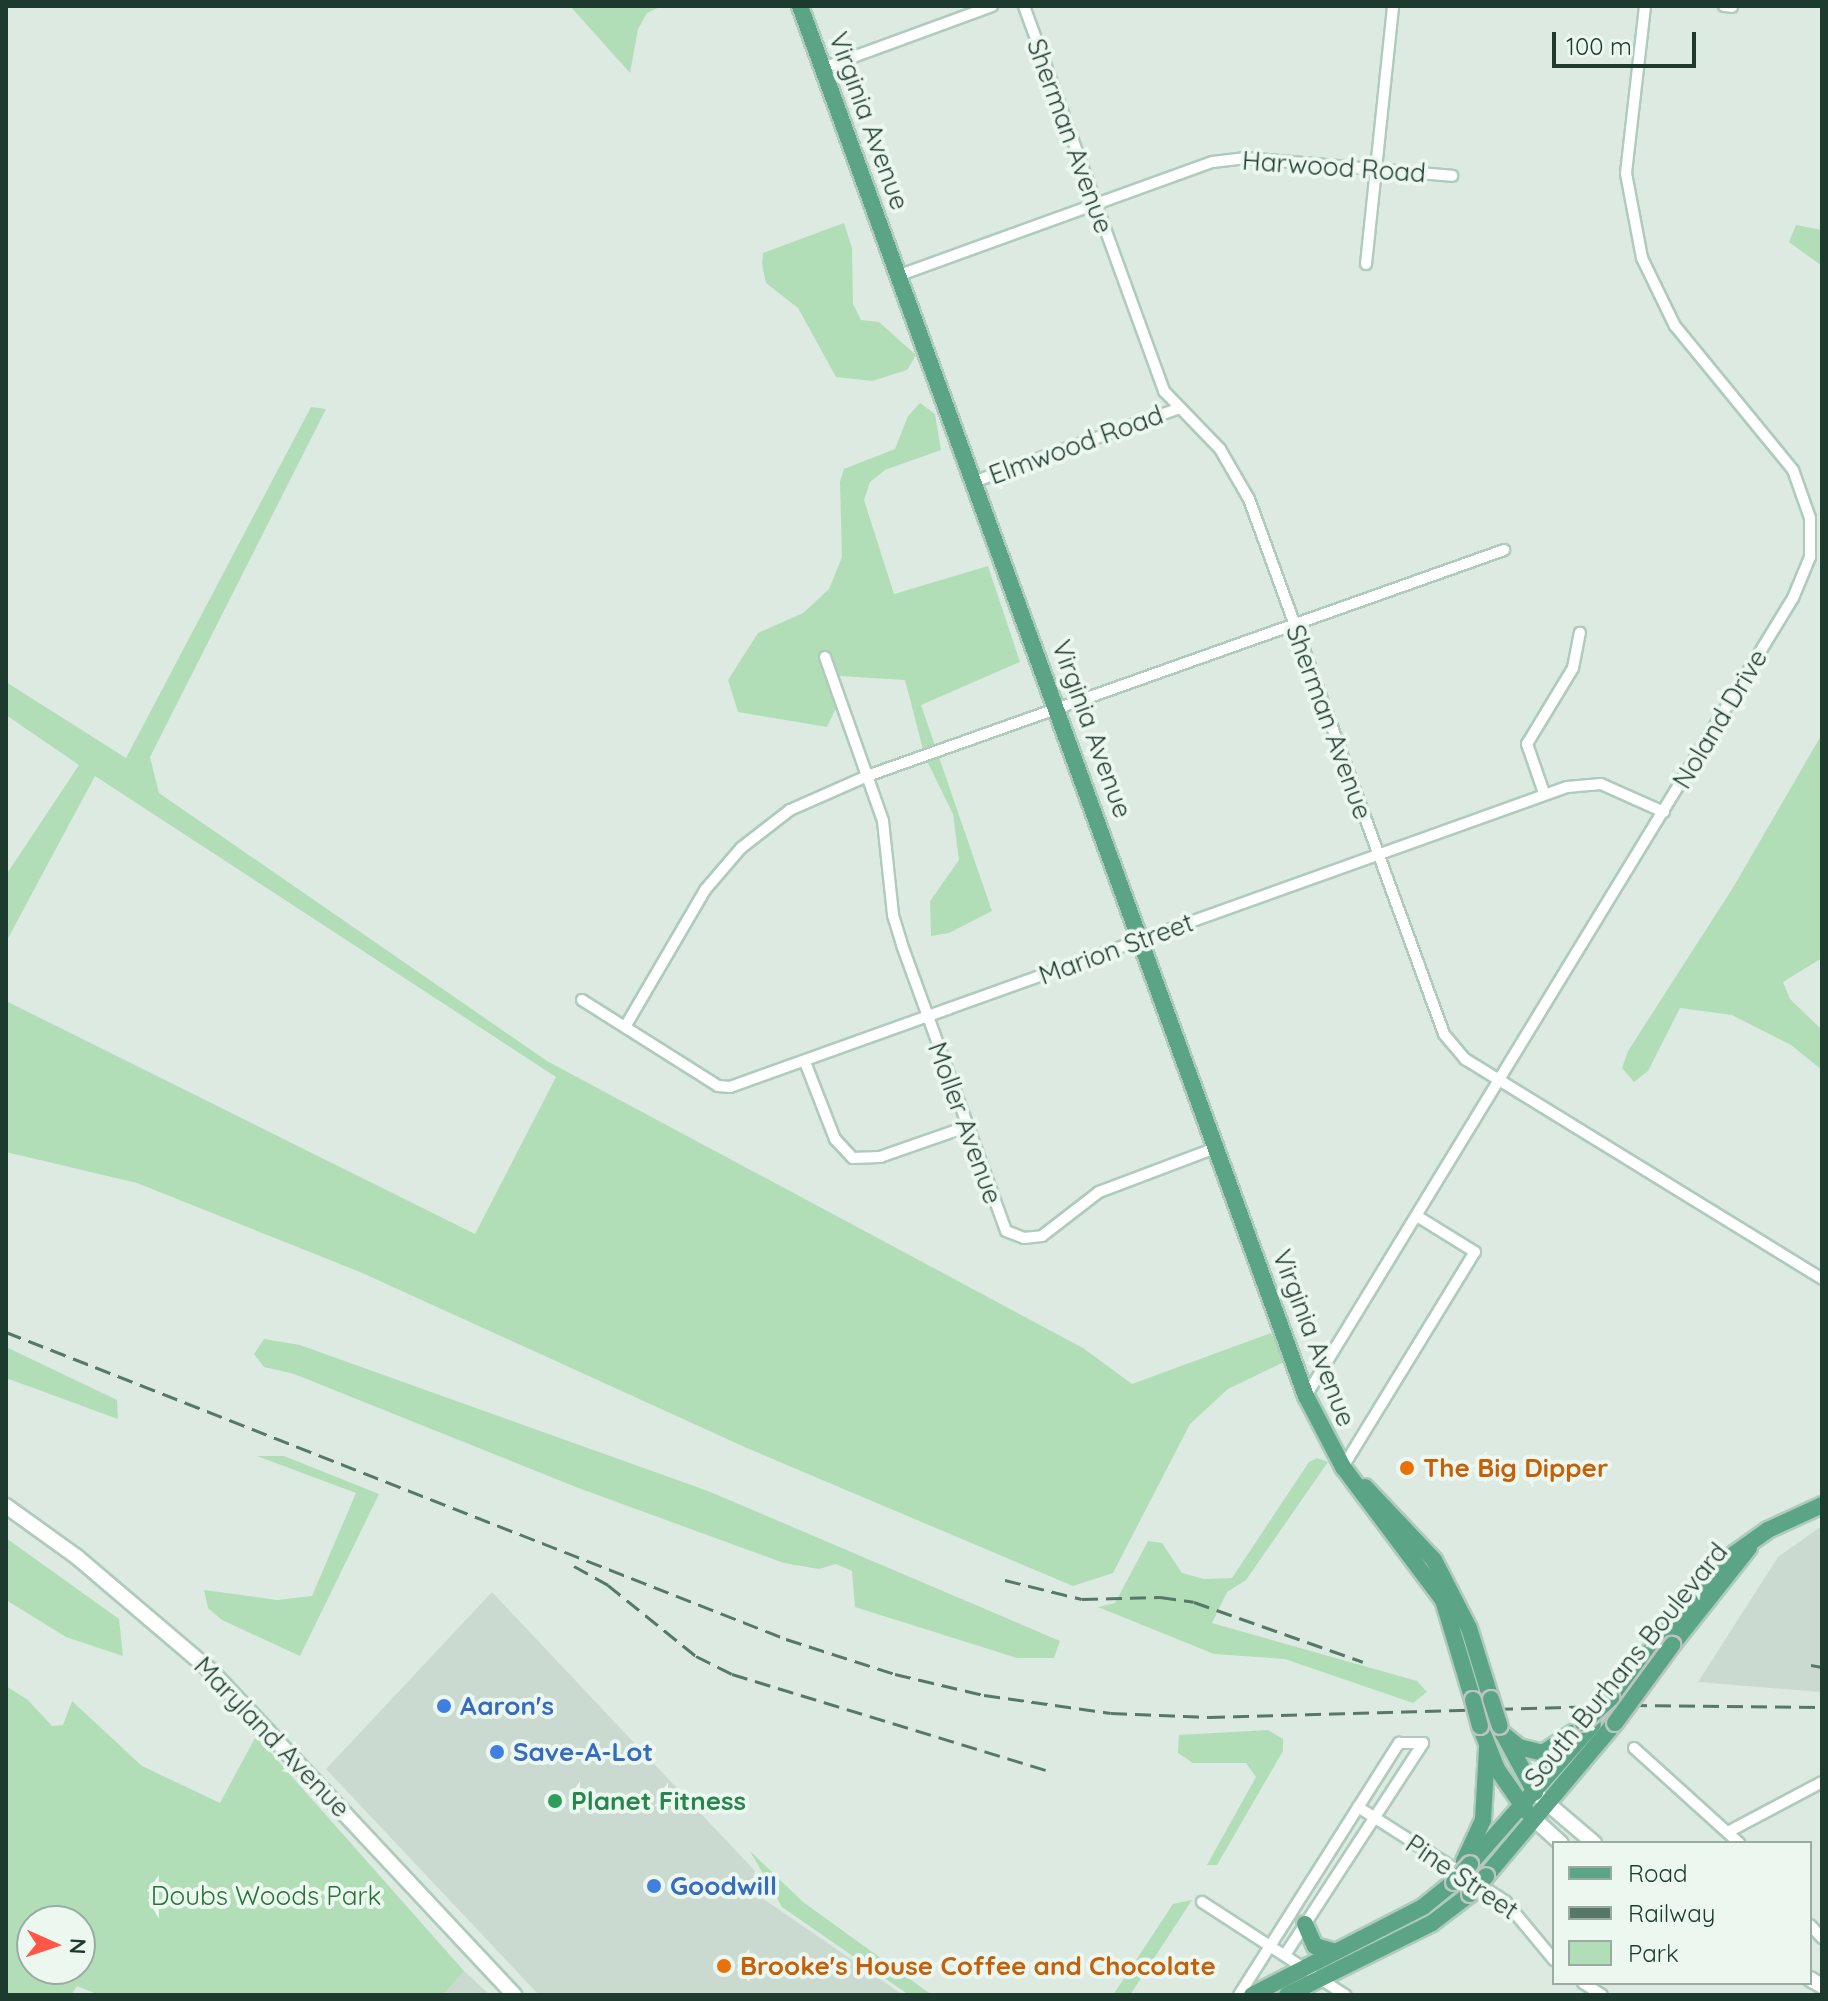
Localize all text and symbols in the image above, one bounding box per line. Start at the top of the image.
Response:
scale bar [1556,16,1700,66]
street label: Virginia Avenue [822,28,916,214]
text: 100 m [1566,31,1632,61]
street label: Sherman Avenue [1020,35,1120,237]
street label: Harwood Road [1241,145,1427,189]
street label: Elmwood Road [985,399,1167,491]
street label: Sherman Avenue [1279,621,1379,823]
street label: Virginia Avenue [1045,636,1139,822]
street label: Noland Drive [1666,644,1774,794]
street label: Marion Street [1035,907,1197,991]
street label: Moller Avenue [921,1038,1009,1208]
street label: Virginia Avenue [1266,1245,1362,1431]
place label: The Big Dipper [1423,1452,1608,1484]
marker: The Big Dipper [1398,1459,1416,1477]
street label: South Burhans Boulevard [1518,1537,1734,1793]
street label: Maryland Avenue [188,1650,356,1824]
place label: Aaron's [460,1690,554,1722]
marker: Aaron's [435,1697,453,1715]
place label: Save-A-Lot [513,1736,653,1768]
marker: Save-A-Lot [488,1743,506,1761]
place label: Planet Fitness [571,1785,746,1817]
marker: Planet Fitness [546,1792,564,1810]
street label: Pine Street [1400,1828,1524,1926]
legend [1552,1841,1812,1985]
text: Road [1628,1858,1688,1888]
place label: Goodwill [670,1870,777,1902]
marker: Goodwill [645,1877,663,1895]
park label: Doubs Woods Park [151,1880,381,1912]
text: Railway [1628,1898,1715,1928]
north arrow [16,1905,96,1985]
text: N [64,1937,92,1955]
text: Park [1628,1938,1679,1968]
place label: Brooke's House Coffee and Chocolate [740,1950,1216,1982]
marker: Brooke's House Coffee and Chocolate [715,1957,733,1975]

